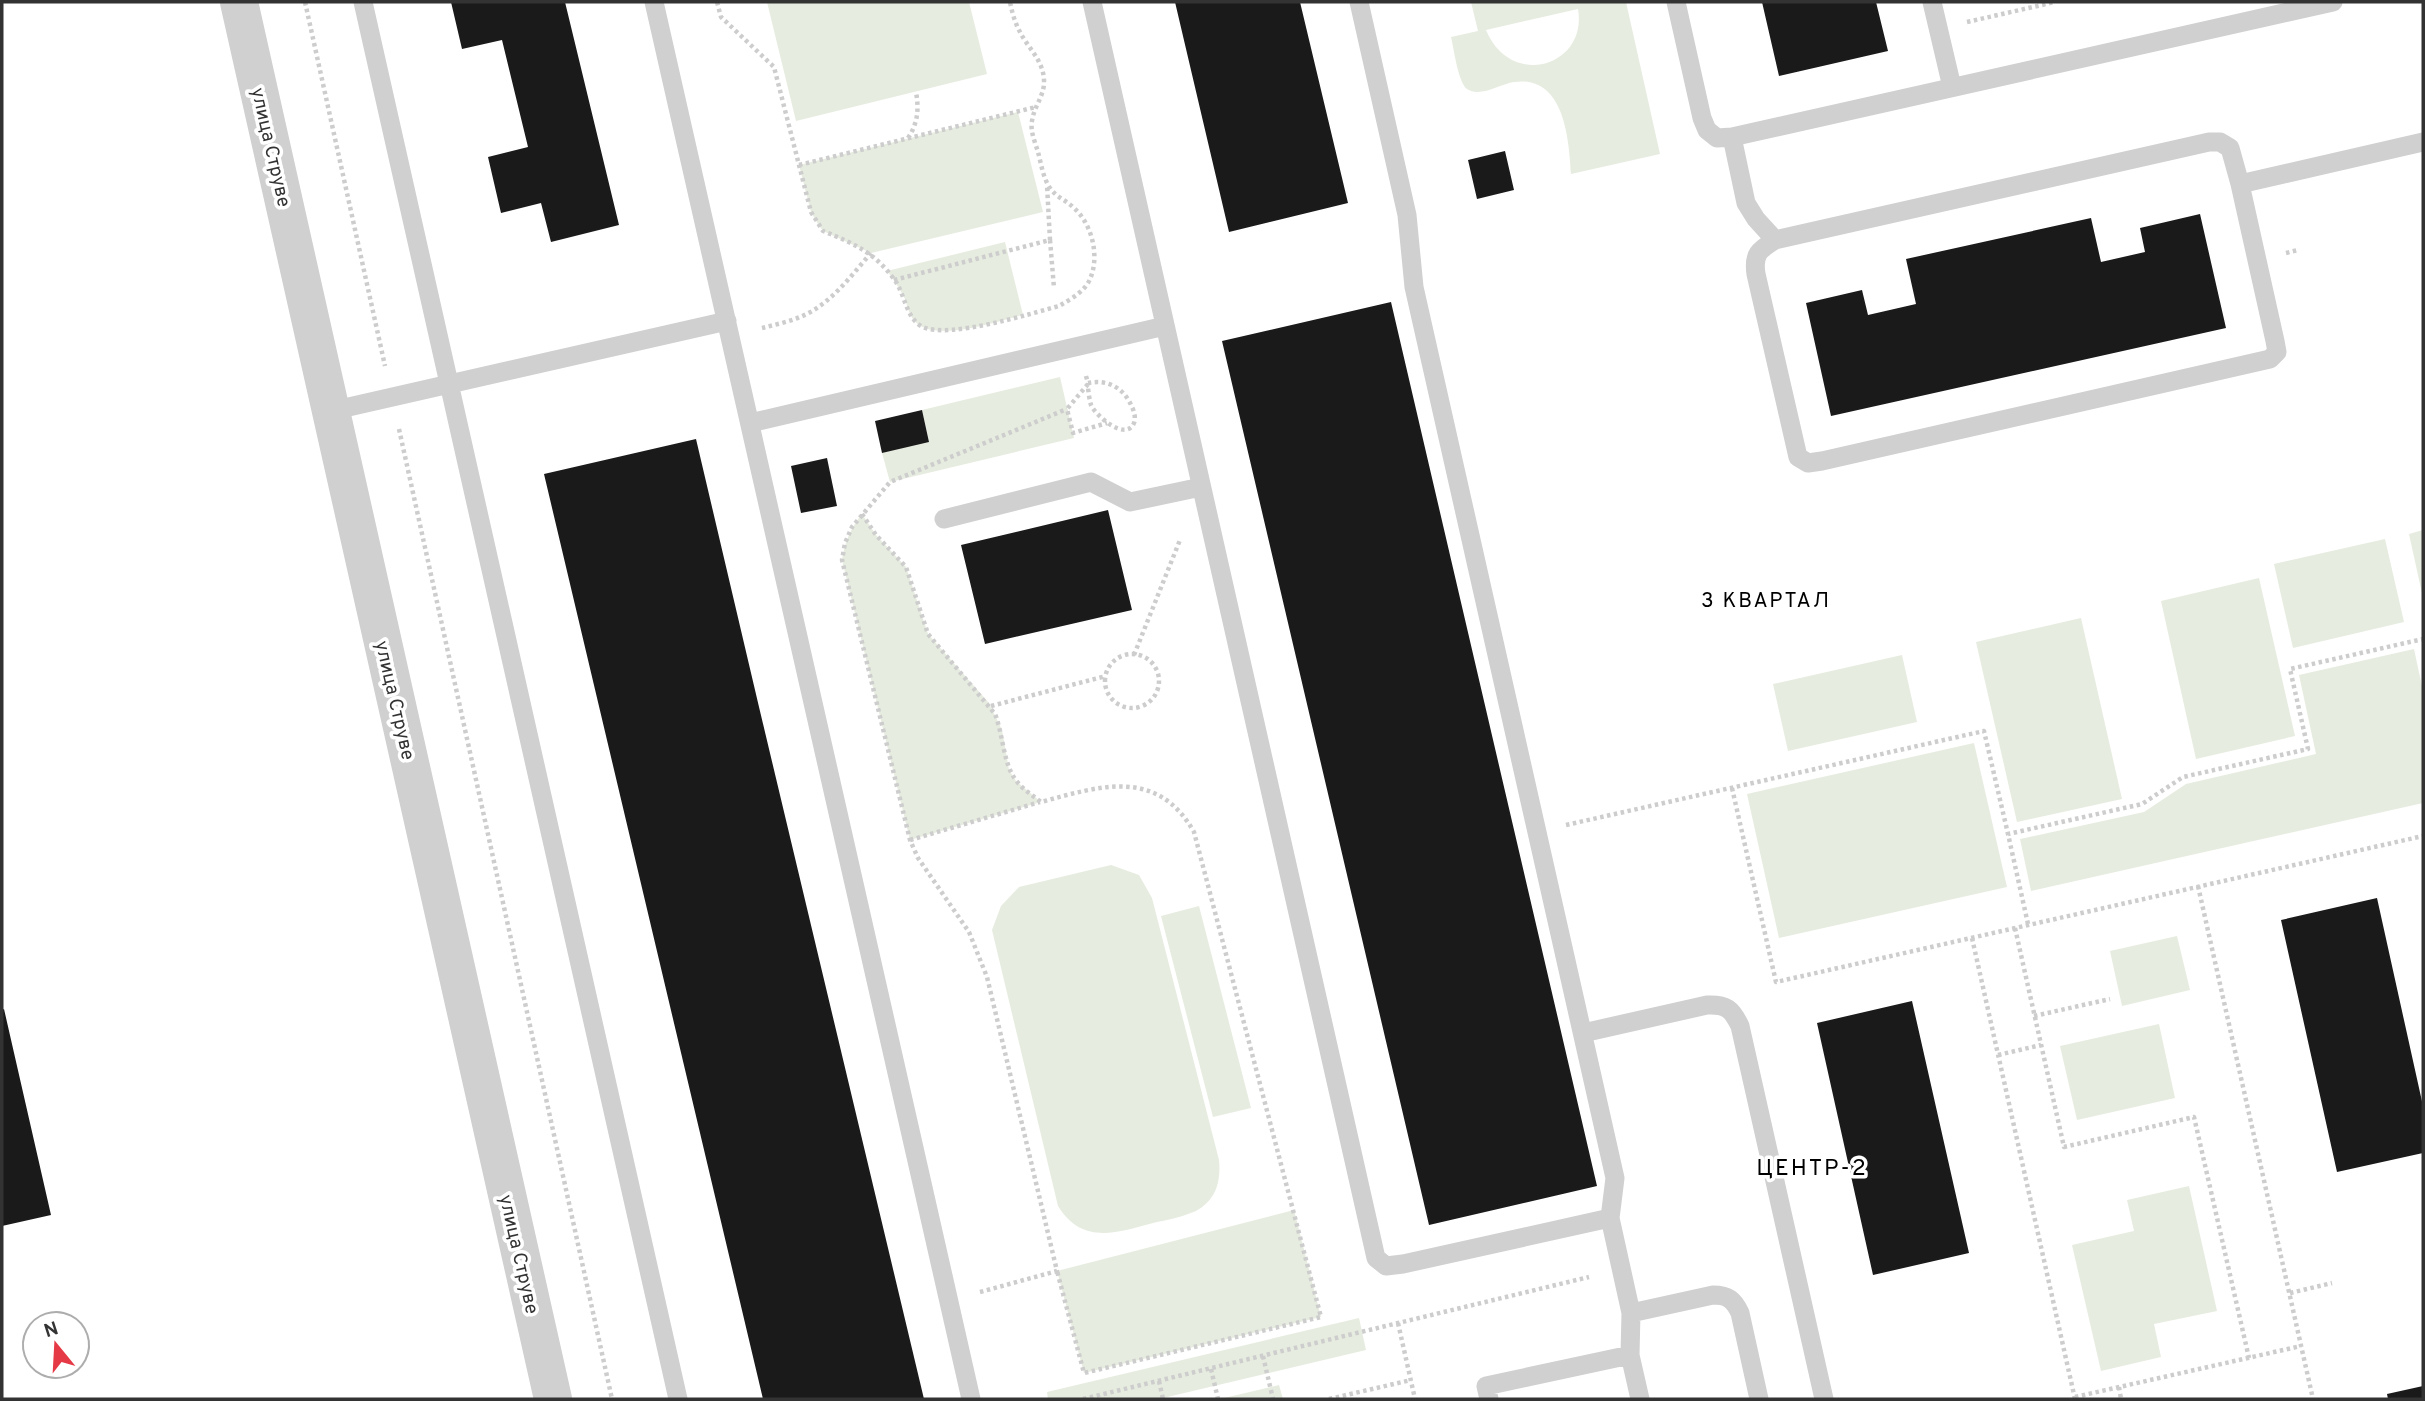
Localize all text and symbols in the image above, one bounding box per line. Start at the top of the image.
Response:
street label: улица Струве [245,85,295,209]
district label: 3 КВАРТАЛ [1701,588,1831,615]
street label: улица Струве [369,638,419,762]
district label: ЦЕНТР-2 [1756,1155,1868,1184]
street label: улица Струве [493,1192,543,1316]
north arrow [21,1310,91,1380]
text: N [41,1317,62,1344]

